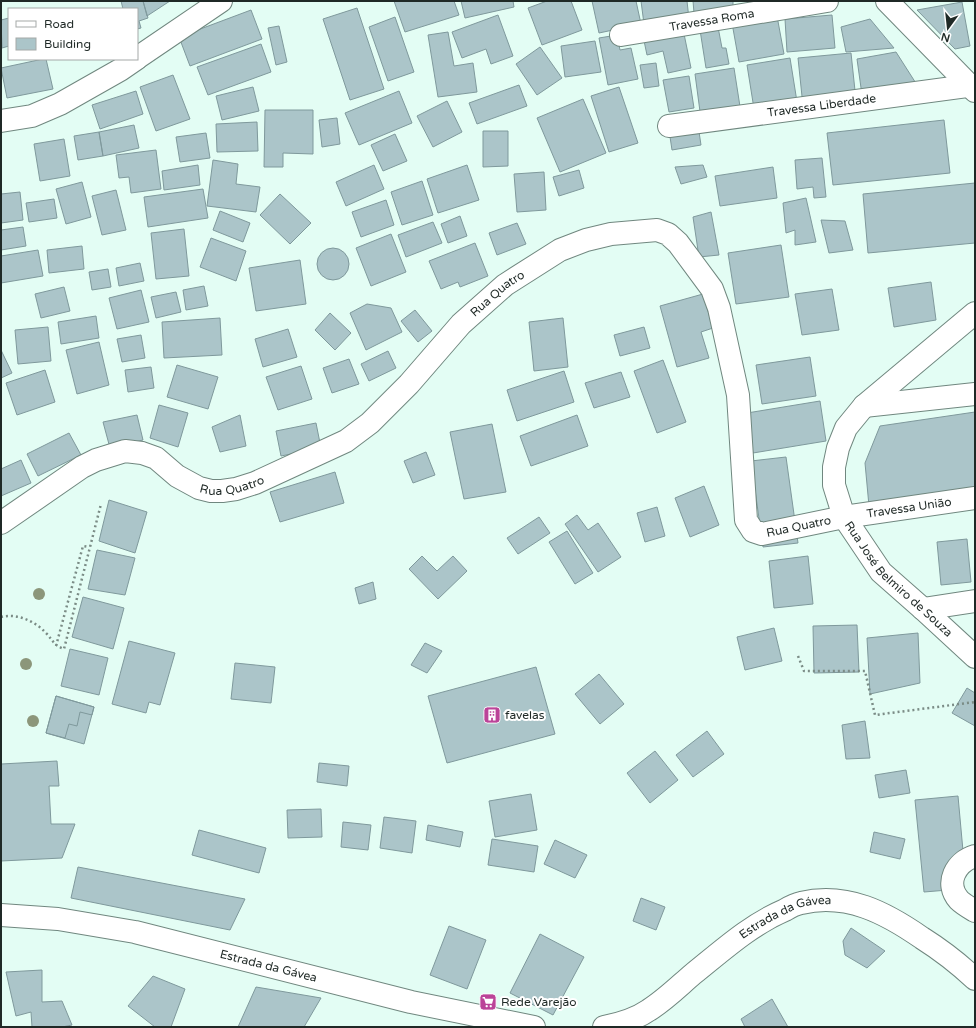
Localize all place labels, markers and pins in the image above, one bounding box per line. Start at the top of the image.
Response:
building icon: favelas [482,705,502,725]
place label: favelas [505,708,545,722]
supermarket icon: Rede Varejão [478,992,498,1012]
place label: Rede Varejão [501,995,577,1009]

